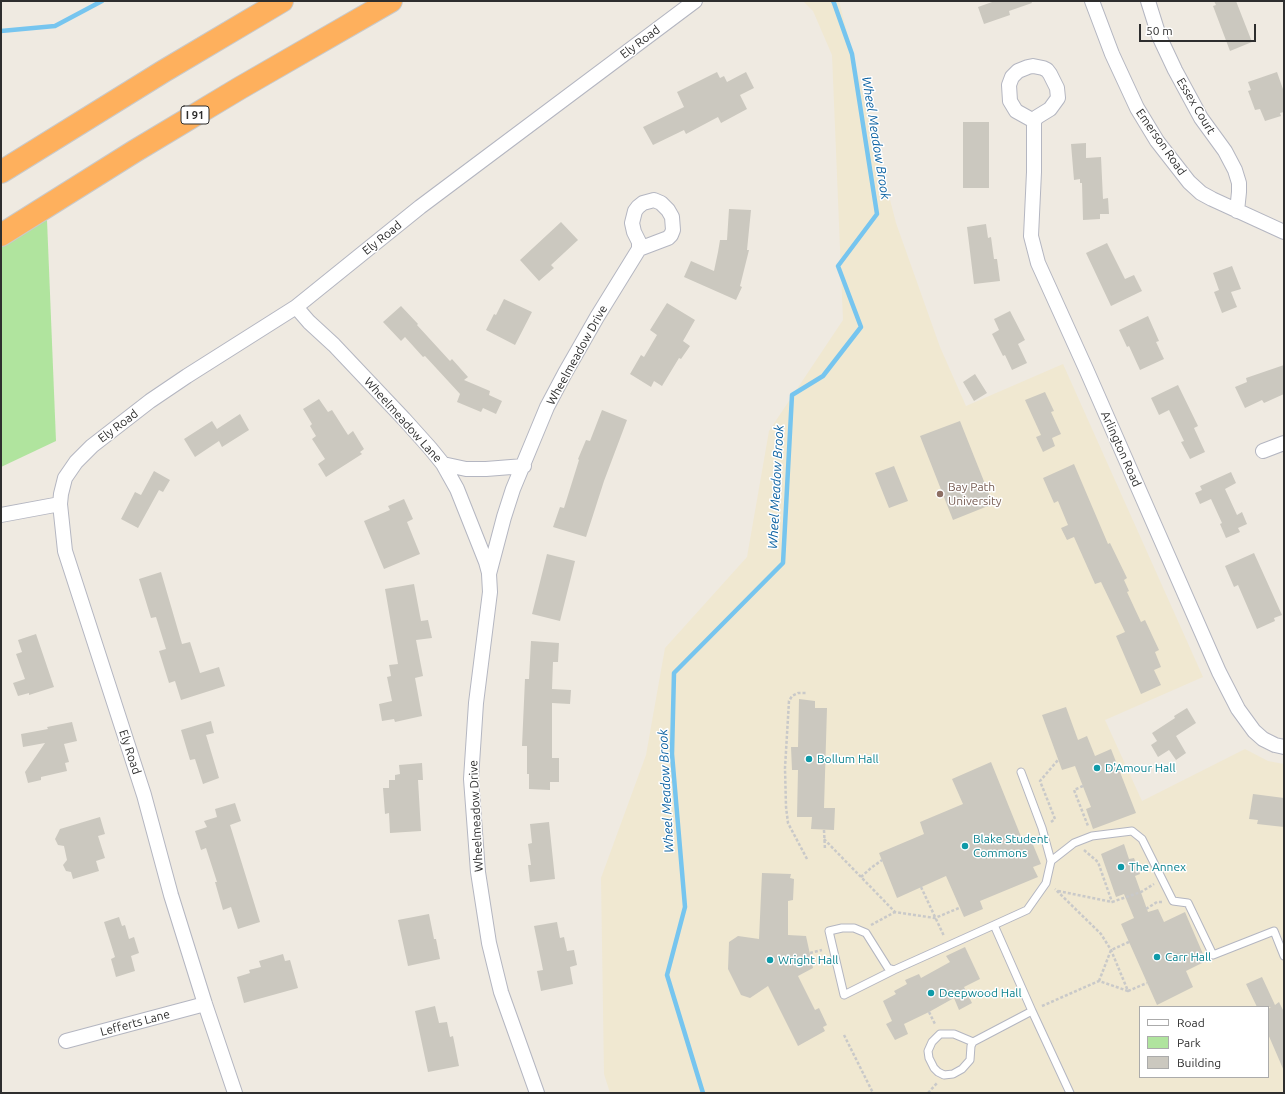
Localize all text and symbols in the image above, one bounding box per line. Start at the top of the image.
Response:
scale bar [1141,16,1258,42]
street label: Ely Road [617,22,663,62]
text: 50 m [1146,24,1173,37]
water label: Wheel Meadow Brook [859,75,893,201]
street label: Essex Court [1174,75,1218,137]
road number: I 91 [181,106,209,124]
street label: Emerson Road [1133,106,1189,178]
street label: Ely Road [360,218,404,258]
street label: Wheelmeadow Drive [544,303,610,407]
street label: Wheelmeadow Lane [361,375,445,465]
street label: Ely Road [95,406,141,446]
street label: Arlington Road [1098,409,1144,489]
water label: Wheel Meadow Brook [765,425,787,549]
place label: Bay Path University [948,480,1002,508]
marker: Bay Path University [935,489,945,499]
street label: Ely Road [116,728,144,776]
water label: Wheel Meadow Brook [655,729,677,853]
place label: Bollum Hall [817,752,879,766]
marker: Bollum Hall [804,754,814,764]
street label: Wheelmeadow Drive [466,760,486,872]
place label: D'Amour Hall [1105,761,1176,775]
marker: D'Amour Hall [1092,763,1102,773]
place label: Blake Student Commons [973,832,1048,860]
marker: Blake Student Commons [960,841,970,851]
place label: The Annex [1129,860,1186,874]
marker: The Annex [1116,862,1126,872]
place label: Carr Hall [1165,950,1211,964]
marker: Carr Hall [1152,952,1162,962]
place label: Wright Hall [778,953,838,967]
marker: Wright Hall [765,955,775,965]
place label: Deepwood Hall [939,986,1022,1000]
marker: Deepwood Hall [926,988,936,998]
legend [1139,1006,1269,1078]
street label: Lefferts Lane [99,1007,171,1039]
text: Road [1177,1016,1205,1029]
text: Park [1177,1036,1201,1049]
text: Building [1177,1056,1221,1069]

